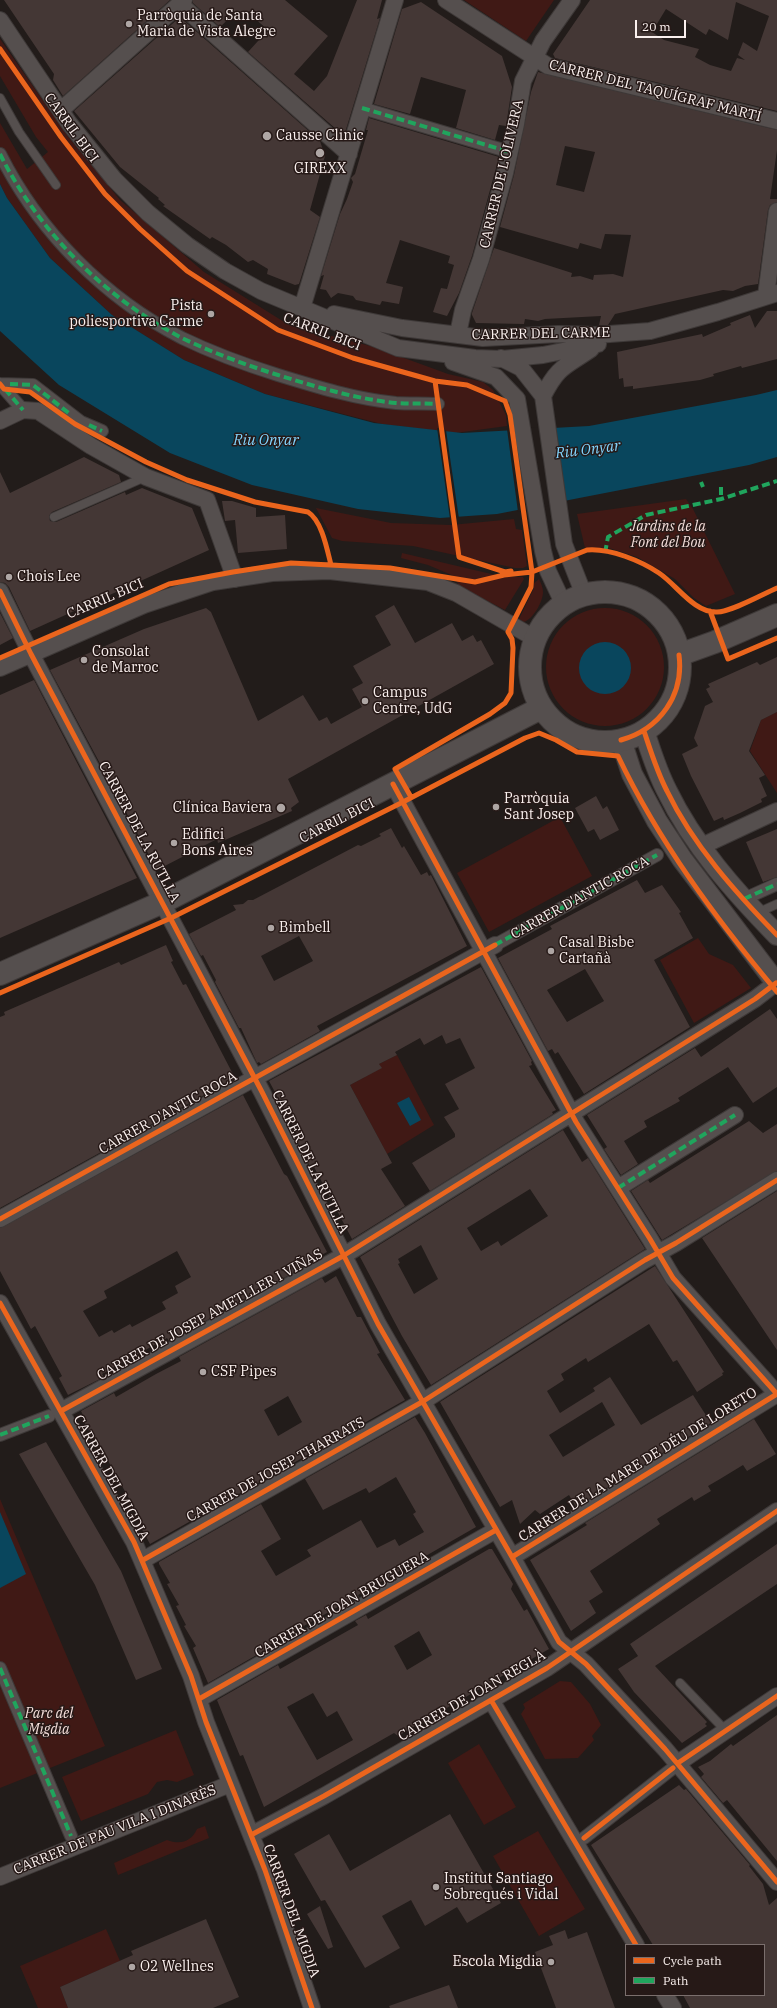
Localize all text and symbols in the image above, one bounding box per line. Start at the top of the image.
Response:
place label: Parròquia de Santa Maria de Vista Alegre [137,8,276,40]
scale bar [637,12,688,38]
marker: Parròquia de Santa Maria de Vista Alegre [124,19,134,29]
text: 20 m [642,19,671,34]
street label: CARRER DEL TAQUÍGRAF MARTÍ [547,56,763,126]
street label: CARRIL BICI [40,90,102,166]
street label: CARRER DE L'OLIVERA [477,98,527,250]
place label: Causse Clinic [276,128,364,144]
marker: Causse Clinic [261,130,273,142]
marker: GIREXX [314,147,326,159]
place label: GIREXX [294,161,346,177]
place label: Pista poliesportiva Carme [69,298,203,330]
marker: Pista poliesportiva Carme [206,309,216,319]
street label: CARRIL BICI [281,309,363,355]
street label: CARRER DEL CARME [472,324,610,344]
water label: Riu Onyar [233,432,299,450]
water label: Riu Onyar [554,437,622,463]
park label: Jardins de la Font del Bou [630,519,706,552]
place label: Chois Lee [17,569,81,585]
marker: Chois Lee [4,572,14,582]
street label: CARRIL BICI [64,575,146,623]
place label: Consolat de Marroc [92,644,159,676]
marker: Consolat de Marroc [79,655,89,665]
place label: Campus Centre, UdG [373,685,452,718]
marker: Campus Centre, UdG [360,696,370,706]
street label: CARRER DE LA RUTLLA [95,759,183,905]
place label: Parròquia Sant Josep [504,791,574,824]
street label: CARRIL BICI [297,795,377,847]
place label: Clínica Baviera [173,800,272,816]
marker: Clínica Baviera [275,802,287,814]
marker: Parròquia Sant Josep [491,802,501,812]
place label: Edifici Bons Aires [182,827,253,860]
marker: Edifici Bons Aires [169,838,179,848]
street label: CARRER D'ANTIC ROCA [508,853,652,943]
place label: Bimbell [279,920,331,936]
marker: Bimbell [266,923,276,933]
place label: Casal Bisbe Cartañà [559,935,634,968]
marker: Casal Bisbe Cartañà [546,946,556,956]
street label: CARRER D'ANTIC ROCA [96,1068,240,1158]
street label: CARRER DE LA RUTLLA [268,1088,352,1236]
street label: CARRER DE JOSEP AMETLLER I VIÑAS [94,1246,326,1384]
place label: CSF Pipes [211,1364,277,1380]
marker: CSF Pipes [198,1367,208,1377]
street label: CARRER DE LA MARE DE DÉU DE LORETO [516,1384,760,1546]
street label: CARRER DEL MIGDIA [70,1412,152,1544]
street label: CARRER DE JOSEP THARRATS [184,1414,368,1526]
street label: CARRER DE JOAN BRUGUERA [252,1548,432,1662]
street label: CARRER DE JOAN REGLÀ [395,1647,549,1745]
park label: Parc del Migdia [25,1706,73,1738]
street label: CARRER DE PAU VILA I DINARÈS [11,1782,219,1878]
street label: CARRER DEL MIGDIA [259,1842,323,1980]
place label: Institut Santiago Sobrequés i Vidal [444,1871,558,1904]
marker: Institut Santiago Sobrequés i Vidal [431,1882,441,1892]
legend [625,1944,765,1996]
text: Cycle path [663,1953,722,1968]
place label: Escola Migdia [452,1954,543,1970]
marker: Escola Migdia [546,1957,556,1967]
place label: O2 Wellnes [140,1959,214,1975]
marker: O2 Wellnes [127,1962,137,1972]
text: Path [663,1973,688,1988]

